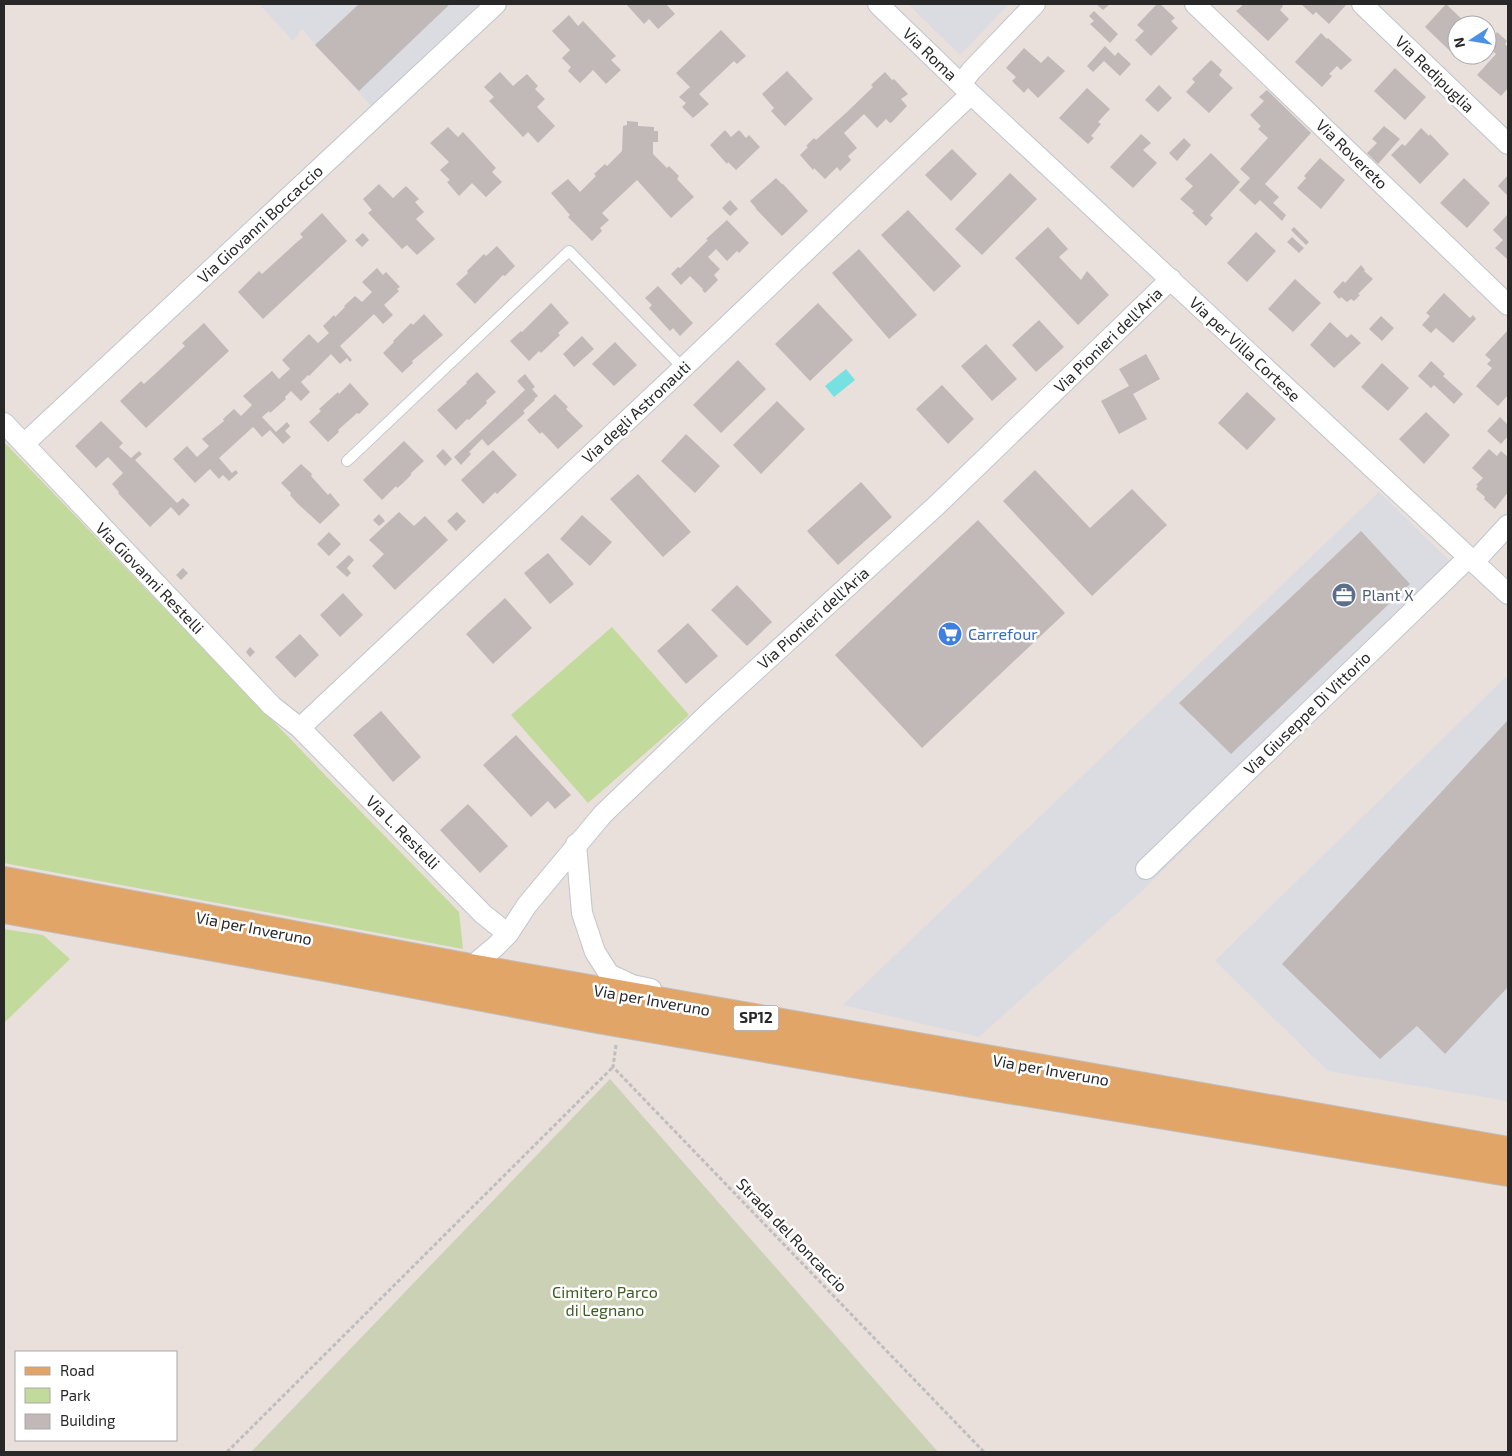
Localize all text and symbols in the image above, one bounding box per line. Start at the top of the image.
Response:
north arrow [1447,15,1497,65]
street label: Via Roma [899,23,961,84]
street label: Via Redipuglia [1392,31,1479,116]
text: N [1449,36,1468,50]
street label: Via Rovereto [1313,115,1392,192]
street label: Via Giovanni Boccaccio [193,161,326,287]
street label: Via Pionieri dell'Aria [1050,283,1166,396]
street label: Via per Villa Cortese [1186,292,1305,405]
street label: Via degli Astronauti [577,356,694,467]
street label: Via Giovanni Restelli [92,518,208,637]
street label: Via Pionieri dell'Aria [753,563,872,673]
office icon: Plant X [1331,582,1357,608]
place label: Plant X [1362,585,1414,604]
supermarket icon: Carrefour [937,621,963,647]
place label: Carrefour [968,624,1038,643]
street label: Via Giuseppe Di Vittorio [1239,647,1374,778]
street label: Via L. Restelli [363,791,444,872]
street label: Via per Inveruno [194,907,314,948]
street label: Via per Inveruno [592,980,712,1019]
road number: SP12 [734,1006,778,1030]
street label: Via per Inveruno [991,1050,1111,1089]
street label: Strada del Roncaccio [733,1174,852,1295]
park label: Cimitero Parco di Legnano [552,1282,658,1319]
legend [15,1351,178,1441]
text: Road [60,1361,95,1379]
text: Park [60,1386,91,1404]
text: Building [60,1411,116,1429]

